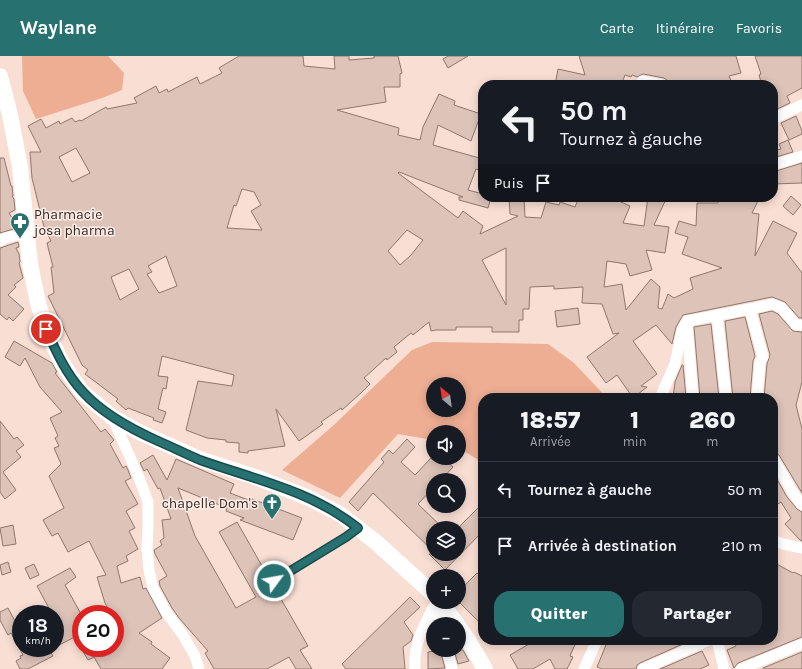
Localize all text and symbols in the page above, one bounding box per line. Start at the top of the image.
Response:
text: Waylane [20,17,97,39]
text: Carte [600,20,634,37]
text: Itinéraire [656,20,714,37]
text: Favoris [736,20,782,37]
text: 50 m [560,94,628,127]
icon: left [494,96,546,148]
text: Tournez à gauche [560,128,702,150]
icon: arrive [532,172,554,194]
text: Puis [494,174,524,192]
place label: Pharmacie josa pharma [32,206,115,239]
pharmacy icon: Pharmacie josa pharma [9,211,31,239]
pin [29,312,63,346]
icon: arrive [35,318,57,340]
north arrow [426,377,466,417]
map controls [426,377,466,657]
text: 18:57 [520,406,580,434]
text: 1 [630,406,639,434]
text: 260 [689,406,736,434]
button: sound [426,425,466,465]
text: Arrivée [530,434,571,449]
text: min [623,434,647,449]
text: m [706,434,718,449]
button: search [426,473,466,513]
icon: left [494,479,516,501]
text: Tournez à gauche [528,481,652,499]
text: 50 m [727,481,762,499]
church icon: chapelle Dom's [261,492,283,520]
place label: chapelle Dom's [162,495,258,512]
button: layers [426,521,466,561]
icon: arrive [494,535,516,557]
text: Arrivée à destination [528,537,677,555]
text: 210 m [722,537,762,555]
position arrow [253,560,295,602]
button: + [426,569,466,609]
button: Quitter [494,591,624,637]
button: Partager [632,591,762,637]
speed limit sign: 20 [72,605,124,657]
text: 18 [28,614,48,637]
button: − [426,617,466,657]
text: km/h [25,635,51,647]

